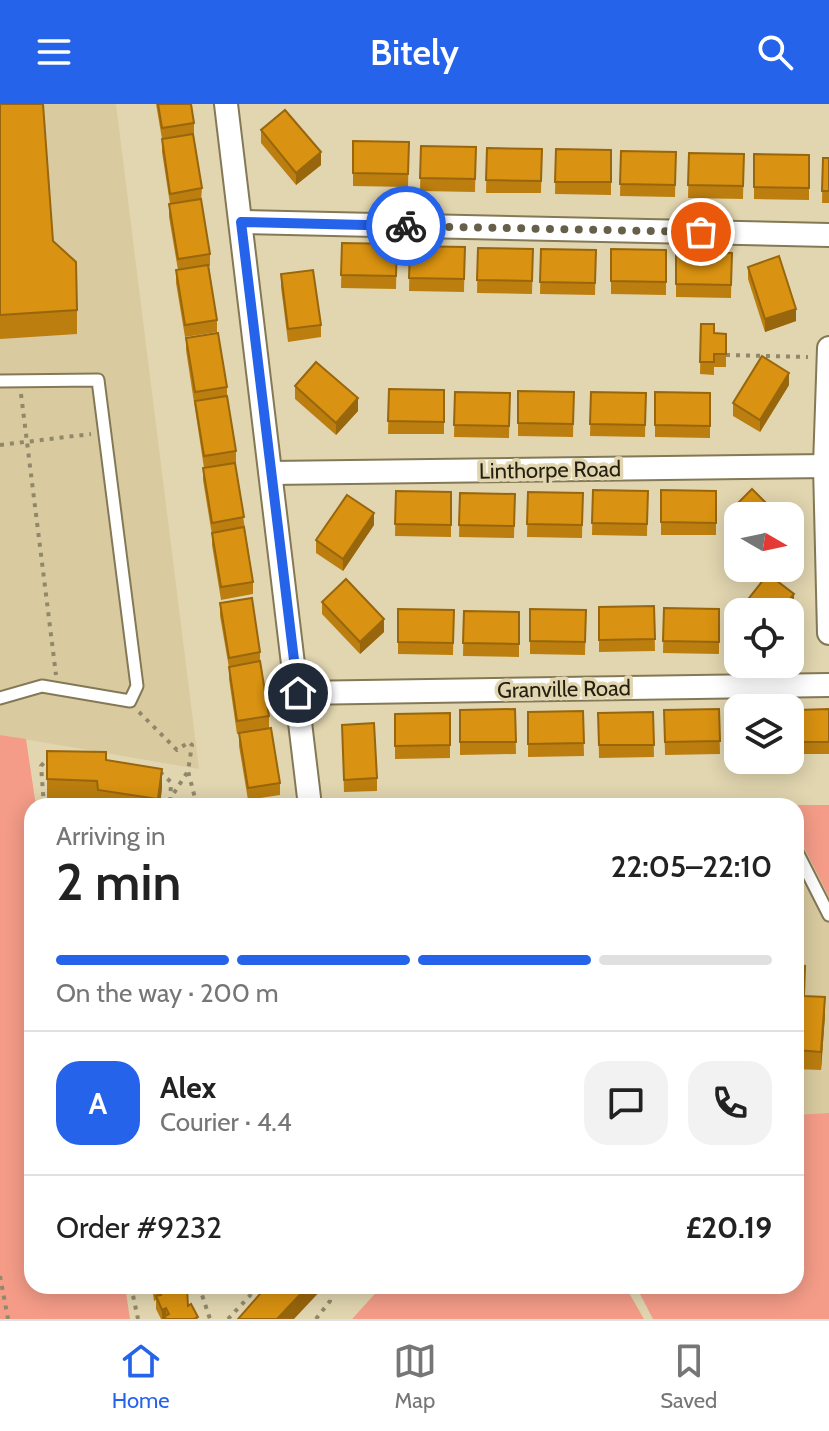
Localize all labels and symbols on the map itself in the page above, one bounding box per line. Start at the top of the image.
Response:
courier [366,186,446,266]
pin [667,198,735,266]
street label: Linthorpe Road [479,455,621,485]
north arrow [724,502,804,582]
pin [264,659,332,727]
street label: Granville Road [497,674,631,704]

